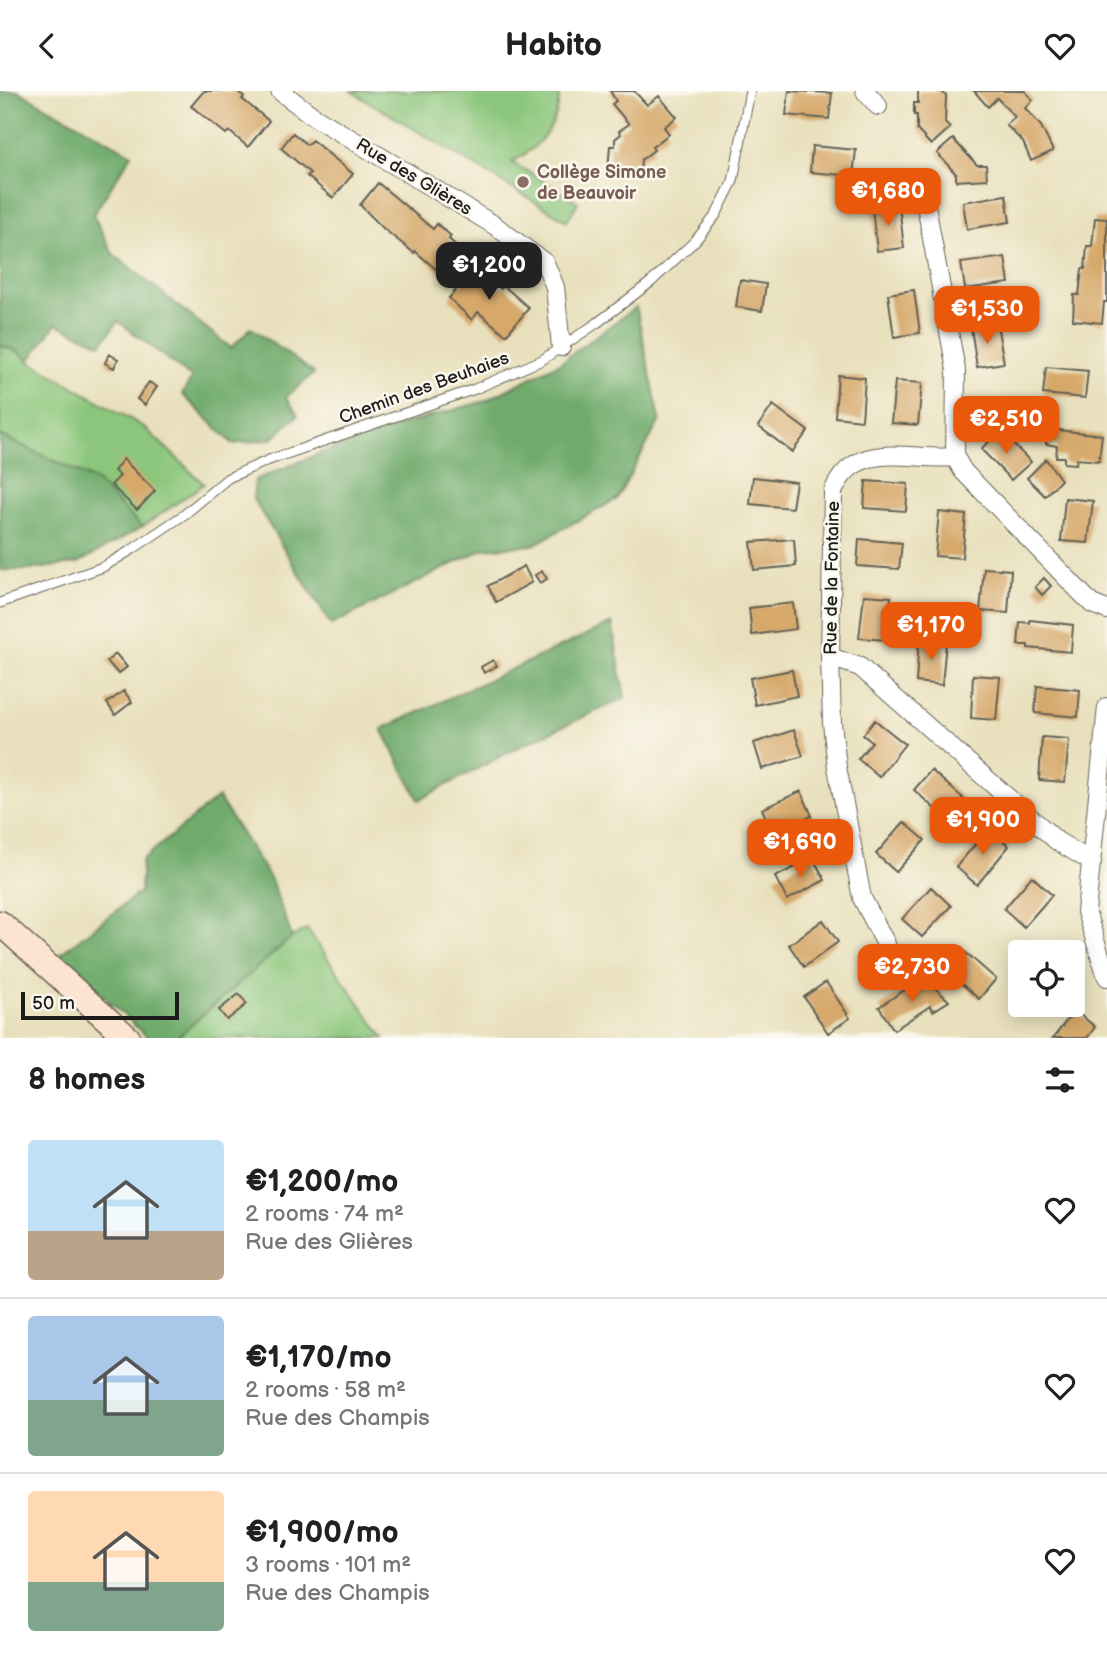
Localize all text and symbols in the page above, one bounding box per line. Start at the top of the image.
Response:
text: Habito [505,26,602,65]
icon: back [28,27,66,65]
icon: heart [1041,27,1079,65]
street label: Rue des Glières [352,134,476,220]
place label: Collège Simone de Beauvoir [537,162,666,204]
pin: €1,680 [831,169,945,228]
marker: Collège Simone de Beauvoir [515,174,531,190]
text: €1,680 [851,177,925,205]
pin: €1,200 [432,243,546,302]
text: €1,200 [452,251,526,279]
pin: €1,530 [930,287,1044,346]
text: €1,530 [950,295,1024,323]
street label: Chemin des Beuhaies [336,347,512,429]
pin: €2,510 [949,397,1063,456]
text: €2,510 [969,405,1043,433]
street label: Rue de la Fontaine [820,501,844,655]
pin: €1,170 [874,603,988,662]
text: €1,170 [897,611,965,639]
pin: €1,900 [926,797,1040,857]
text: €1,900 [946,806,1020,834]
pin: €1,690 [743,819,857,879]
text: €1,690 [763,828,837,856]
map controls [1008,940,1085,1017]
button: locate [1008,940,1085,1017]
pin: €2,730 [855,944,969,1004]
text: €2,730 [874,953,950,981]
scale bar [21,989,178,1021]
text: 50 m [32,992,75,1015]
icon: filters [1041,1061,1079,1099]
text: 8 homes [28,1062,145,1098]
text: €1,200/mo [245,1164,398,1200]
icon: home [84,1168,168,1252]
icon: heart [1041,1191,1079,1229]
text: 2 rooms · 74 m² [245,1200,404,1228]
text: Rue des Glières [245,1228,413,1256]
text: €1,170/mo [245,1340,392,1376]
icon: home [84,1344,168,1428]
icon: heart [1041,1367,1079,1405]
text: 2 rooms · 58 m² [245,1376,406,1404]
text: Rue des Champis [245,1404,430,1432]
text: €1,900/mo [245,1515,399,1551]
icon: home [84,1519,168,1603]
icon: heart [1041,1542,1079,1580]
text: 3 rooms · 101 m² [245,1551,411,1579]
text: Rue des Champis [245,1579,430,1607]

